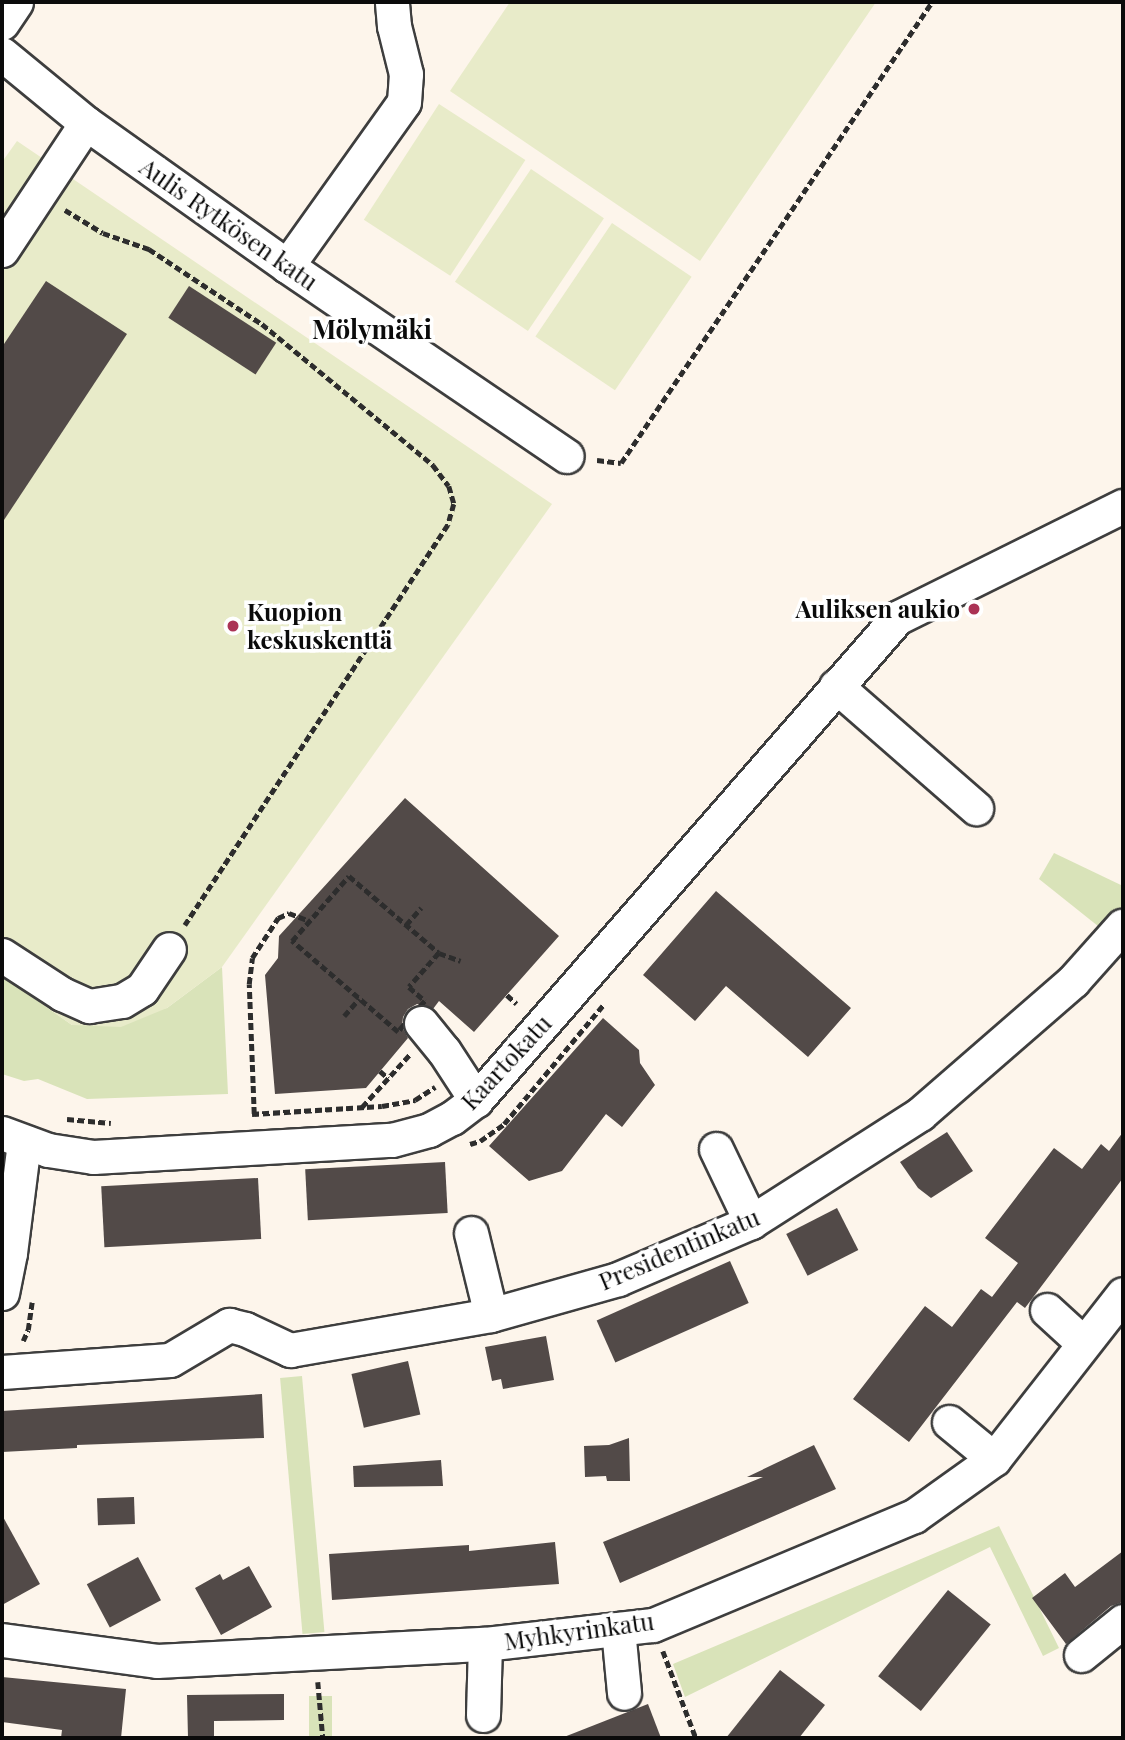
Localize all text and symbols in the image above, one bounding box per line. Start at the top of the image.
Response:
street label: Aulis Rytkösen katu [134,152,324,296]
district label: Mölymäki [312,313,432,345]
place label: Auliksen aukio [796,595,960,623]
place label: Kuopion keskuskenttä [247,598,392,654]
marker: Auliksen aukio [966,601,982,617]
marker: Kuopion keskuskenttä [225,618,241,634]
street label: Kaartokatu [455,1009,557,1115]
street label: Presidentinkatu [594,1202,764,1296]
street label: Myhkyrinkatu [502,1606,656,1656]

